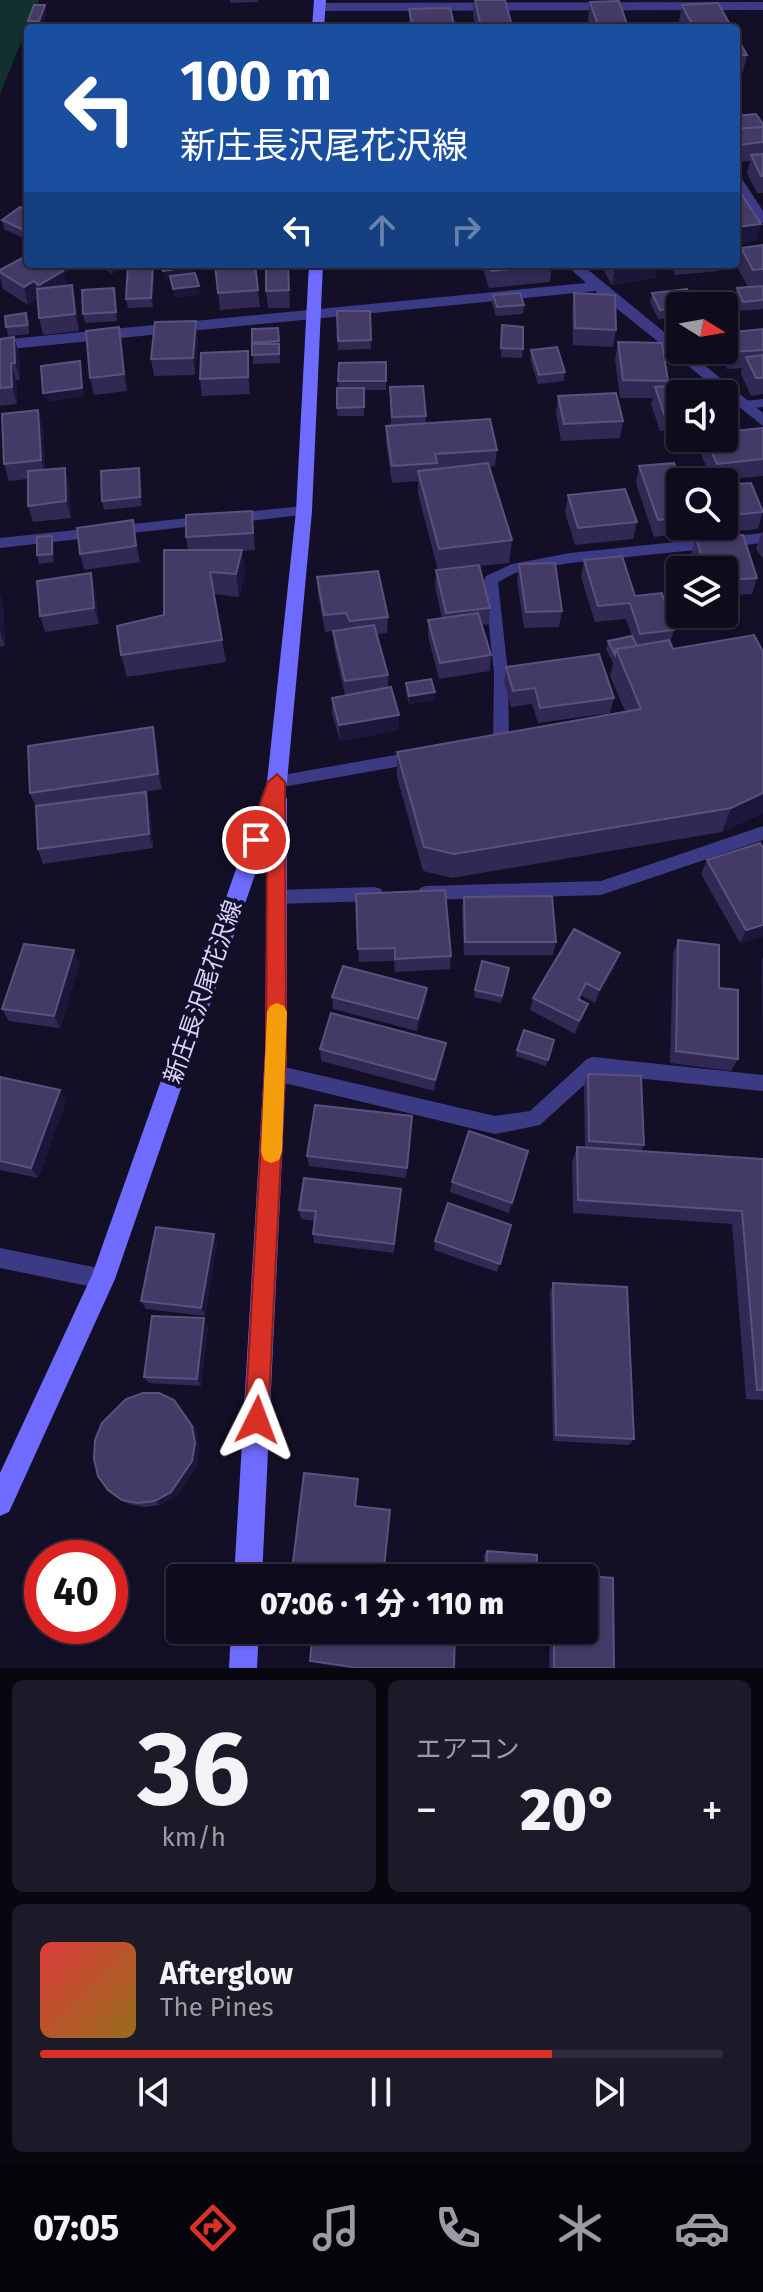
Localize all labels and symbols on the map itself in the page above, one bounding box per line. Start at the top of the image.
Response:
north arrow [666,292,738,364]
pin [222,806,290,874]
street label: 新庄長沢尾花沢線 [159,897,247,1087]
position arrow [215,1378,299,1462]
speed limit sign: 40 [24,1540,128,1644]

